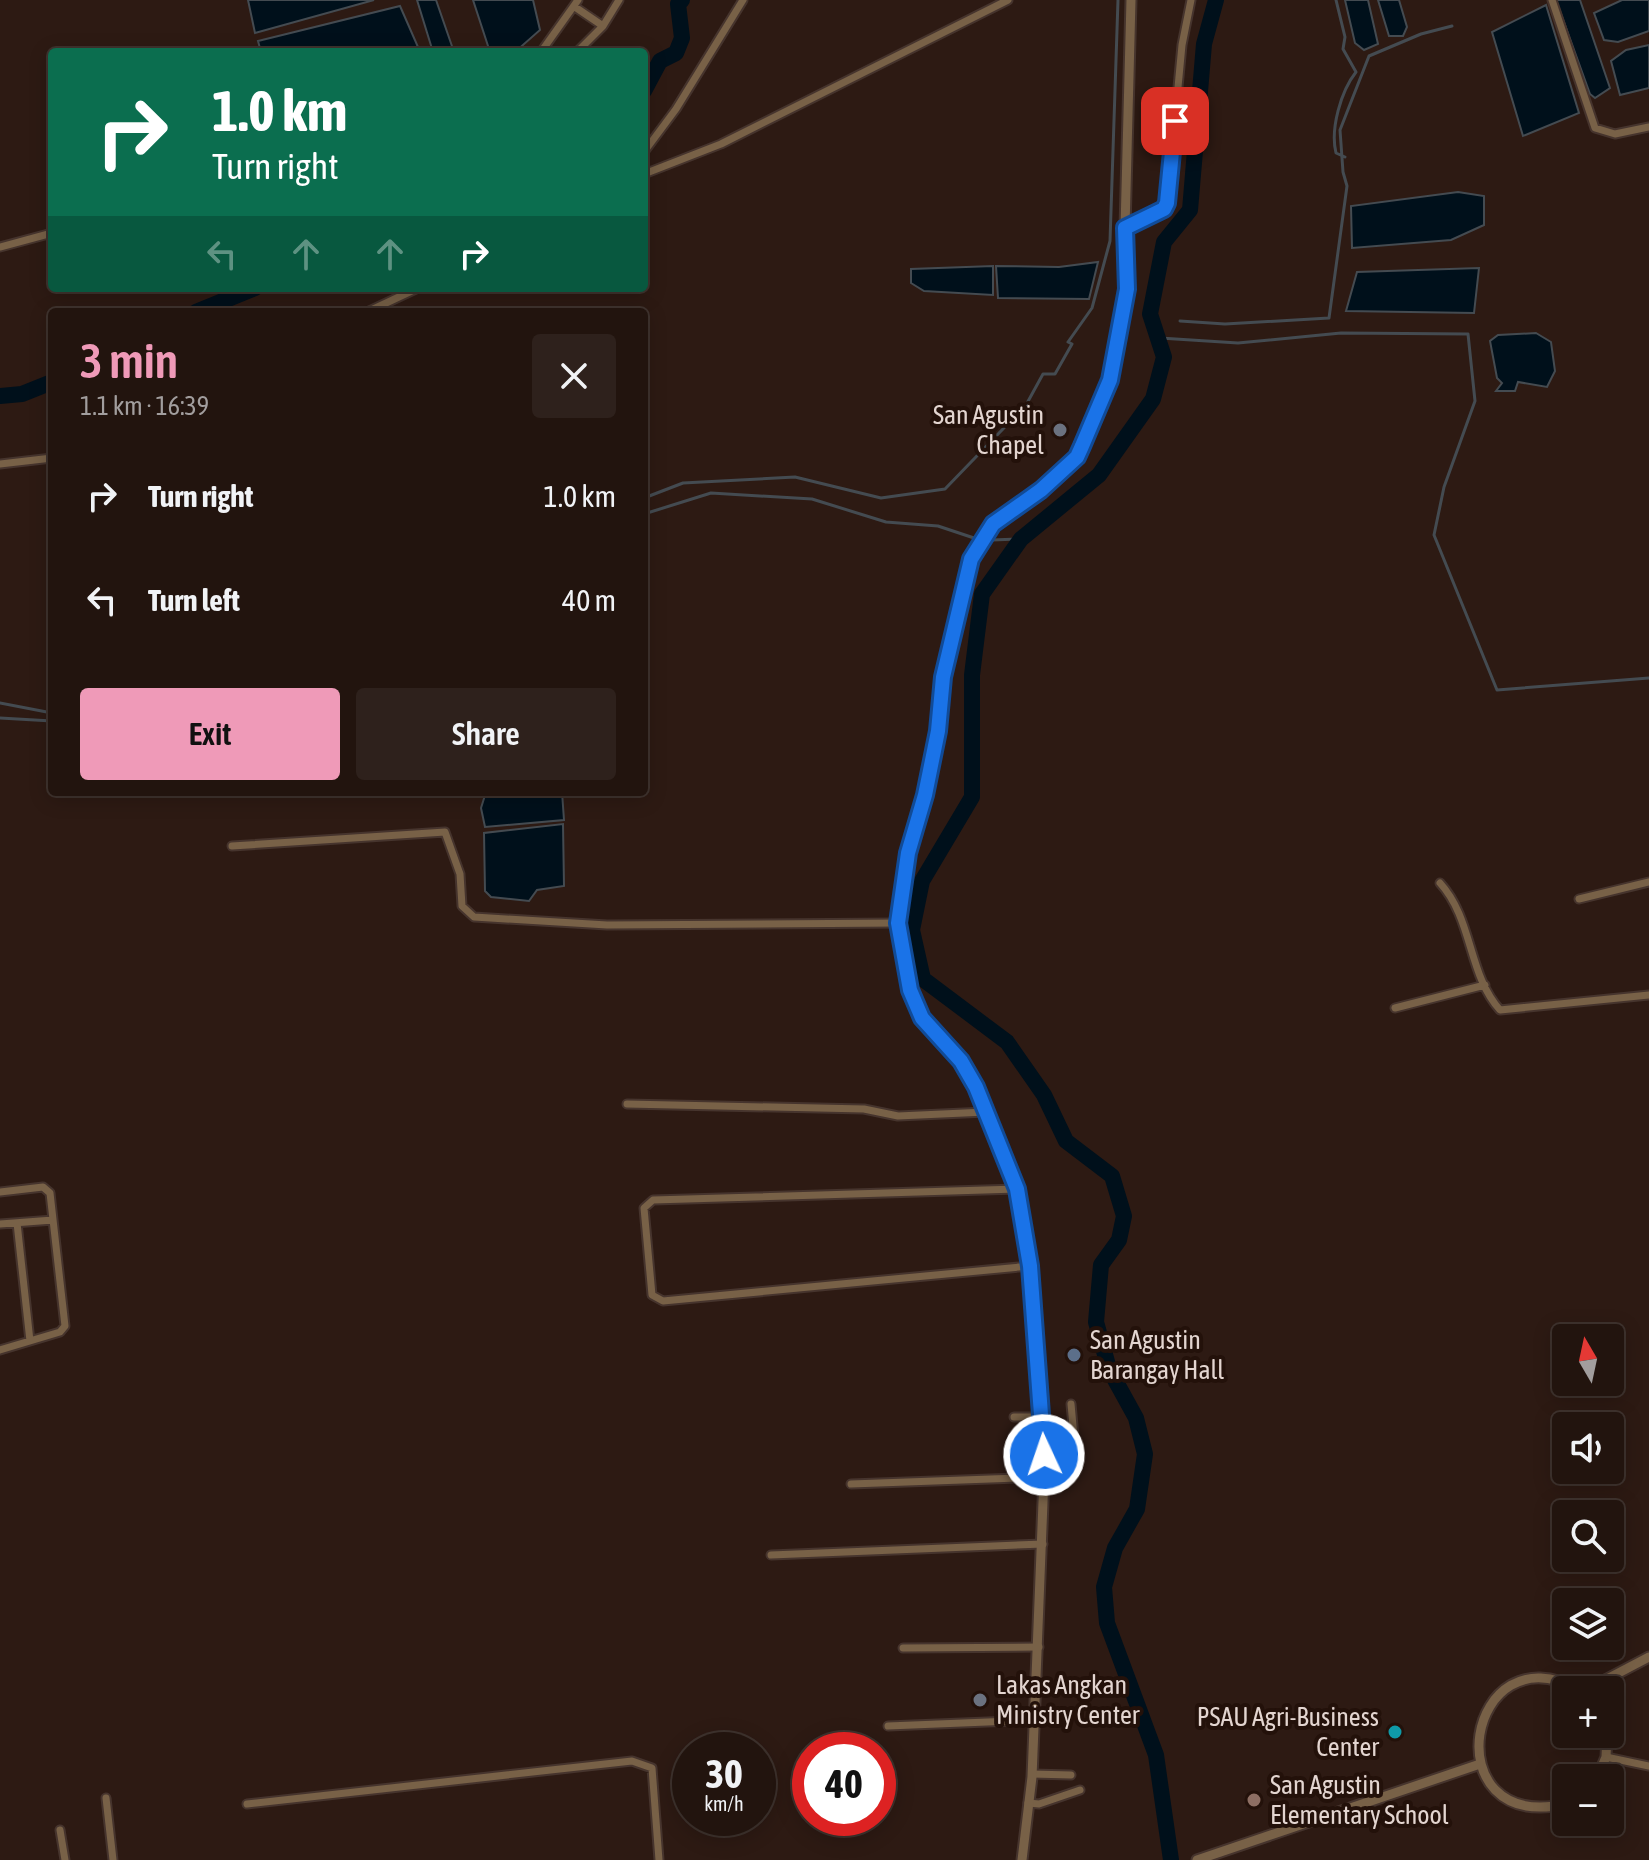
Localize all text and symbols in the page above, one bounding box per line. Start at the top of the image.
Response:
text: 1.0 km [212,79,347,143]
icon: right [80,80,184,184]
pin [1141,87,1209,155]
icon: arrive [1153,99,1197,143]
text: Turn right [212,145,339,187]
icon: left [200,232,244,276]
icon: ahead [284,232,328,276]
icon: ahead [368,232,412,276]
icon: right [452,232,496,276]
text: 3 min [80,333,178,388]
button: close [532,334,616,418]
text: 1.1 km · 16:39 [80,391,209,421]
place label: San Agustin Chapel [933,400,1044,460]
marker: San Agustin Chapel [1051,421,1069,439]
icon: right [80,474,124,518]
text: Turn right [148,479,254,513]
text: 1.0 km [544,479,616,513]
icon: left [80,578,124,622]
text: Turn left [148,583,240,617]
text: 40 m [562,583,616,617]
button: Exit [80,688,340,780]
button: Share [356,688,616,780]
north arrow [1552,1324,1624,1396]
map controls [1552,1324,1624,1836]
place label: San Agustin Barangay Hall [1090,1325,1224,1385]
marker: San Agustin Barangay Hall [1065,1346,1083,1364]
button: sound [1552,1412,1624,1484]
position arrow [1002,1413,1086,1497]
button: search [1552,1500,1624,1572]
button: layers [1552,1588,1624,1660]
place label: Lakas Angkan Ministry Center [996,1670,1140,1730]
button: + [1552,1676,1624,1748]
marker: Lakas Angkan Ministry Center [971,1691,989,1709]
place label: PSAU Agri-Business Center [1197,1702,1379,1762]
marker: PSAU Agri-Business Center [1386,1723,1404,1741]
speed limit sign: 40 [792,1732,896,1836]
text: 30 [705,1751,743,1796]
button: − [1552,1764,1624,1836]
place label: San Agustin Elementary School [1270,1770,1449,1830]
marker: San Agustin Elementary School [1245,1791,1263,1809]
text: km/h [704,1792,744,1815]

